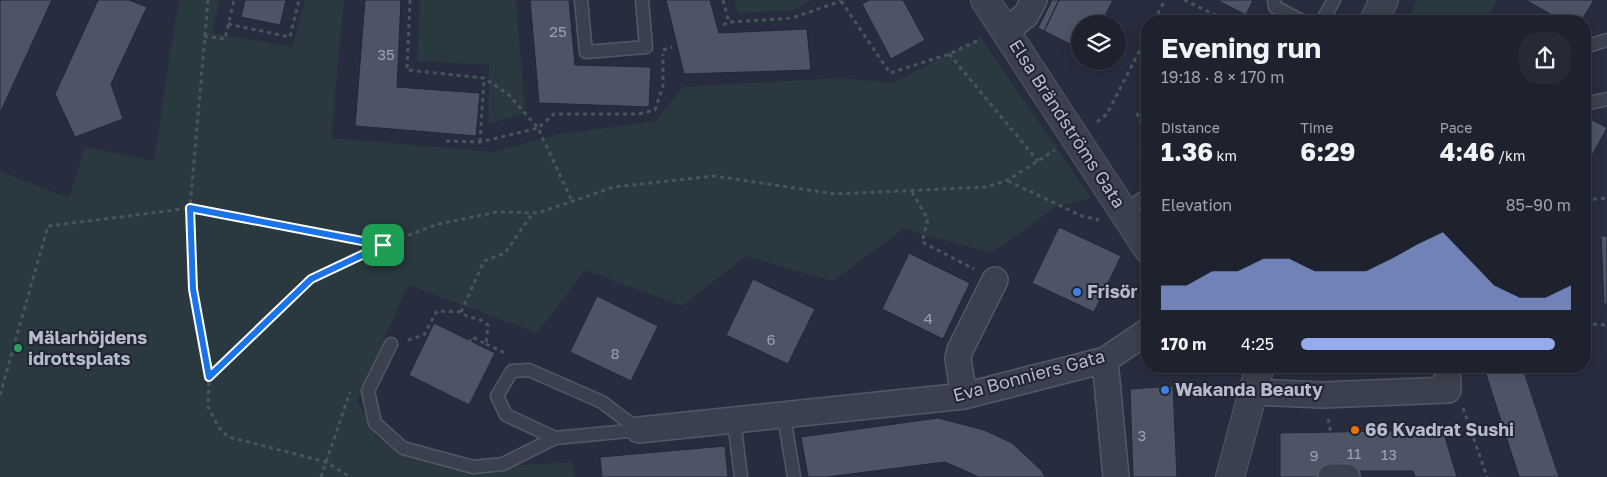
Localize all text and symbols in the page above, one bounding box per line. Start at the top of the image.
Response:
map controls [1071,15,1126,70]
button: layers [1071,15,1126,70]
house number: 25 [549,22,567,40]
text: Evening run [1161,31,1321,64]
button: share [1519,32,1571,84]
street label: Elsa Brändströms Gata [1005,35,1131,212]
house number: 35 [377,45,395,63]
text: 19:18 · 8 × 170 m [1161,67,1284,87]
text: Distance [1161,119,1220,136]
text: Time [1300,119,1333,136]
text: Pace [1440,119,1472,136]
text: 1.36 [1161,136,1213,167]
text: 6:29 [1300,136,1355,167]
text: 4:46 [1440,136,1495,167]
text: km [1213,147,1237,164]
text: /km [1495,147,1525,164]
text: Elevation [1161,195,1232,215]
text: 85–90 m [1506,195,1571,215]
pin [362,224,404,266]
icon: arrive [369,231,397,259]
place label: Frisör [1087,280,1138,302]
marker: Frisör [1071,286,1083,298]
house number: 4 [923,309,933,327]
place label: Mälarhöjdens idrottsplats [28,326,147,369]
house number: 6 [766,330,776,348]
text: 170 m [1161,334,1206,354]
text: 4:25 [1241,334,1274,354]
marker: Mälarhöjdens idrottsplats [12,342,24,354]
house number: 8 [610,344,620,362]
street label: Eva Bonniers Gata [950,344,1107,406]
place label: Wakanda Beauty [1175,378,1323,400]
marker: Wakanda Beauty [1159,384,1171,396]
place label: 66 Kvadrat Sushi [1365,418,1514,440]
marker: 66 Kvadrat Sushi [1349,424,1361,436]
house number: 3 [1138,426,1146,444]
house number: 11 [1347,444,1361,462]
house number: 13 [1381,445,1397,463]
house number: 9 [1309,446,1319,464]

